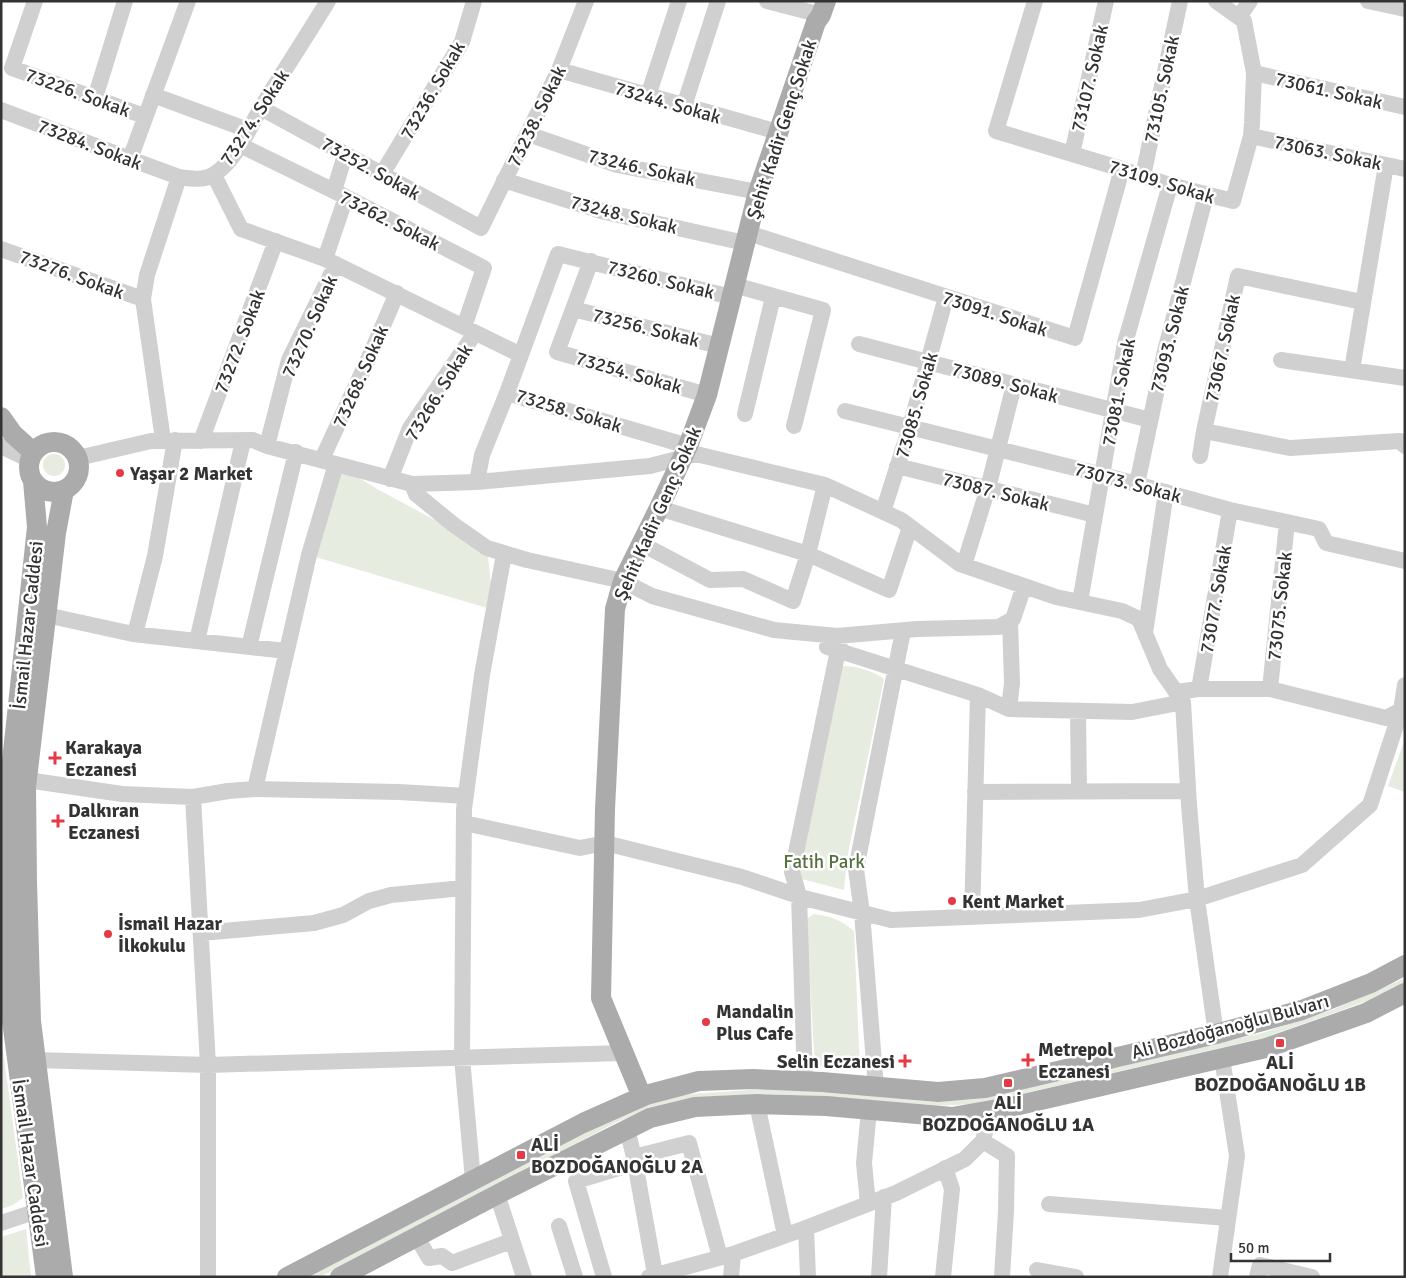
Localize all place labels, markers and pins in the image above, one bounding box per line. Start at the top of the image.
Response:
place label: Yaşar 2 Market [129,462,253,486]
marker: Yaşar 2 Market [114,467,126,479]
place label: Karakaya Eczanesi [65,736,142,782]
marker: Karakaya Eczanesi [49,752,61,764]
place label: Dalkıran Eczanesi [68,799,140,845]
marker: Dalkıran Eczanesi [52,815,64,827]
place label: Kent Market [962,890,1064,914]
marker: Kent Market [946,895,958,907]
place label: İsmail Hazar İlkokulu [118,912,222,958]
marker: İsmail Hazar İlkokulu [102,928,114,940]
place label: Mandalin Plus Cafe [716,1000,794,1046]
marker: Mandalin Plus Cafe [700,1016,712,1028]
marker: ALİ BOZDOĞANOĞLU 1B [1274,1037,1286,1049]
place label: Metrepol Eczanesi [1038,1038,1113,1084]
place label: Selin Eczanesi [777,1050,895,1074]
place label: ALİ BOZDOĞANOĞLU 1B [1194,1051,1366,1097]
marker: Metrepol Eczanesi [1022,1054,1034,1066]
marker: Selin Eczanesi [899,1055,911,1067]
marker: ALİ BOZDOĞANOĞLU 1A [1002,1077,1014,1089]
place label: ALİ BOZDOĞANOĞLU 1A [922,1091,1094,1137]
place label: ALİ BOZDOĞANOĞLU 2A [531,1133,703,1179]
marker: ALİ BOZDOĞANOĞLU 2A [515,1149,527,1161]

